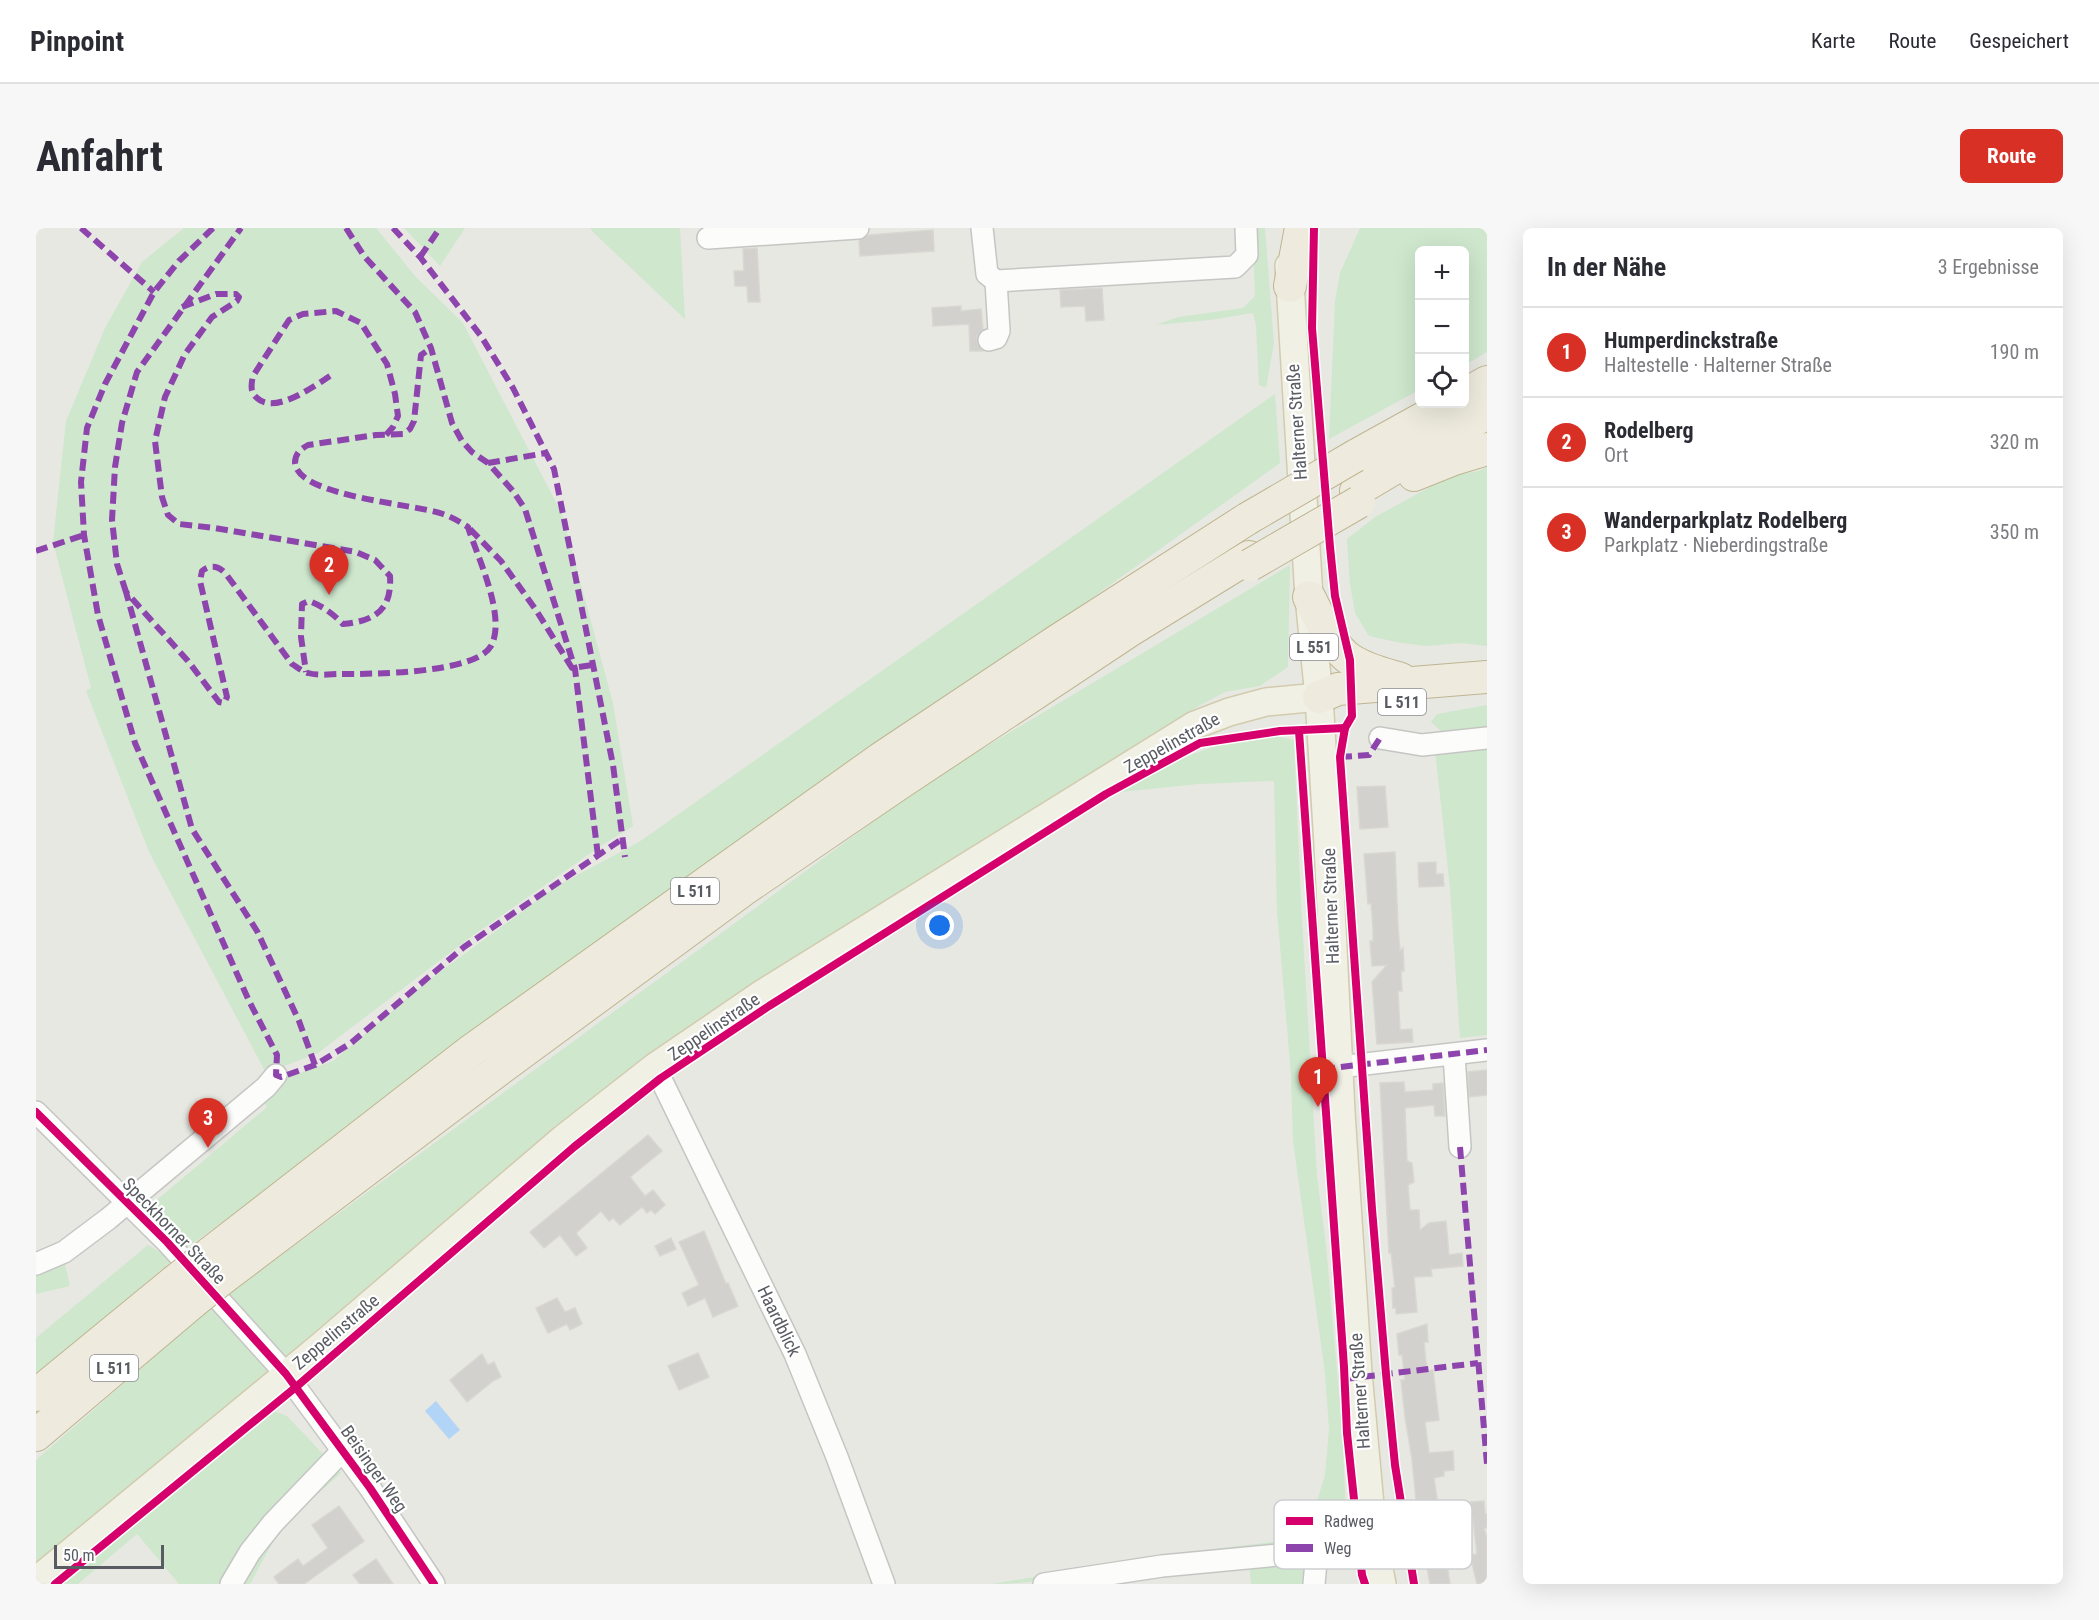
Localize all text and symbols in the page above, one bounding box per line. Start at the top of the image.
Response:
text: Pinpoint [30,25,124,58]
text: Karte [1811,29,1855,53]
text: Route [1888,29,1936,53]
text: Gespeichert [1969,29,2069,53]
button: Route [1960,129,2063,183]
text: Anfahrt [36,132,163,181]
map controls [1415,246,1469,408]
button: + [1415,246,1469,300]
text: In der Nähe [1547,252,1666,282]
text: 3 Ergebnisse [1938,255,2039,279]
button: − [1415,300,1469,354]
text: Humperdinckstraße [1604,328,1778,353]
text: 1 [1561,340,1572,364]
text: 190 m [1990,340,2039,364]
text: Haltestelle · Halterner Straße [1604,353,1832,377]
button: locate [1415,354,1469,408]
street label: Halterner Straße [1282,363,1311,481]
text: Rodelberg [1604,418,1694,443]
text: 2 [1561,430,1572,454]
text: 320 m [1990,430,2039,454]
text: Ort [1604,443,1629,467]
text: Wanderparkplatz Rodelberg [1604,508,1847,533]
text: 3 [1561,520,1572,544]
text: 350 m [1990,520,2039,544]
text: Parkplatz · Nieberdingstraße [1604,533,1828,557]
pin: 2 [310,546,348,595]
road number: L 551 [1290,634,1338,660]
road number: L 511 [1378,689,1426,715]
street label: Zeppelinstraße [1120,708,1223,777]
street label: Halterner Straße [1318,848,1343,964]
road number: L 511 [671,878,719,904]
your location [925,911,954,940]
street label: Zeppelinstraße [664,988,764,1065]
pin: 1 [1298,1058,1338,1107]
pin: 3 [188,1098,228,1148]
street label: Speckhorner Straße [118,1173,230,1288]
street label: Haardblick [753,1282,806,1360]
street label: Zeppelinstraße [288,1290,383,1374]
street label: Halterner Straße [1345,1332,1374,1450]
road number: L 511 [90,1355,138,1381]
street label: Beisinger Weg [337,1421,412,1516]
legend [1274,1500,1472,1569]
text: Radweg [1324,1512,1374,1531]
text: Weg [1324,1539,1351,1558]
scale bar [54,1542,164,1570]
text: 50 m [63,1546,95,1565]

